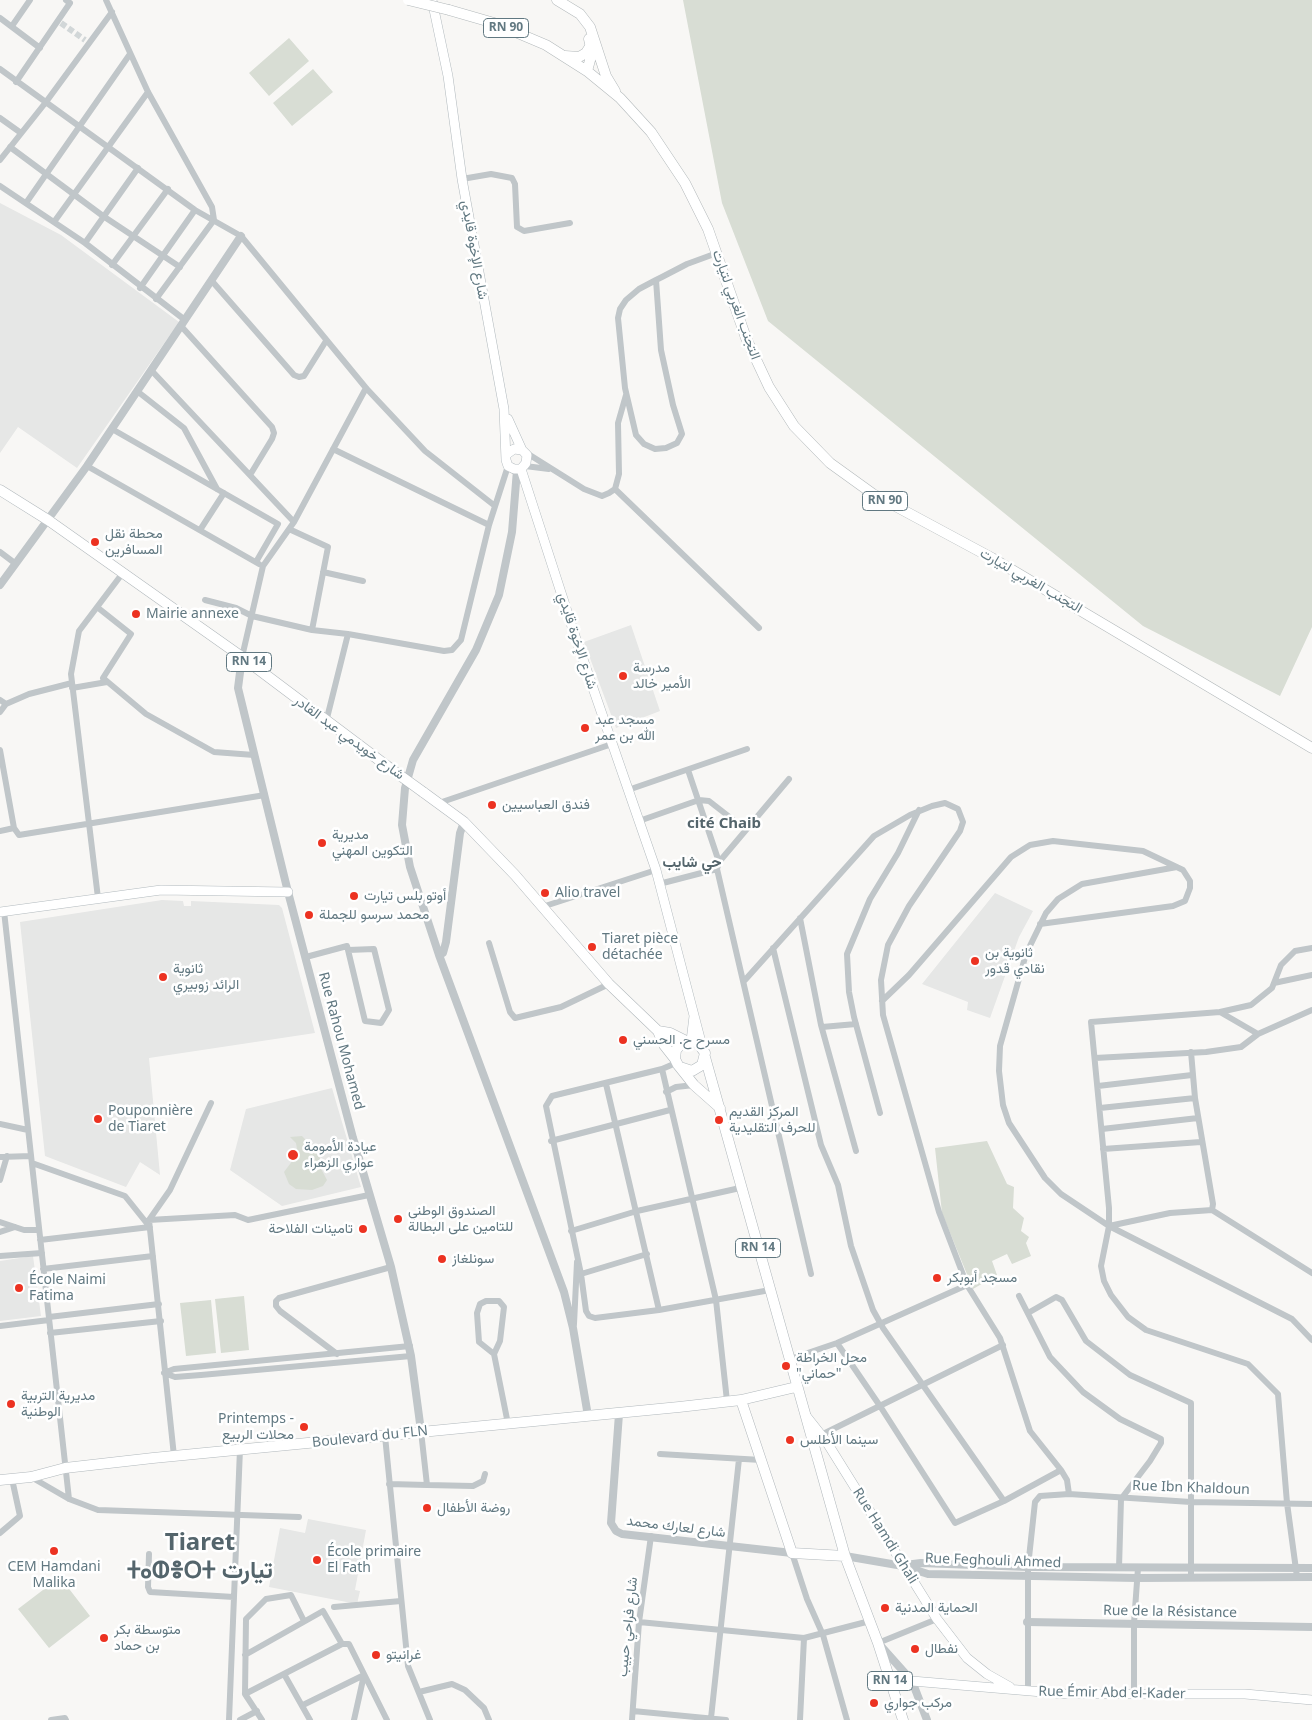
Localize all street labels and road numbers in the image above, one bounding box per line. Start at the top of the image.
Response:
road number: RN 90 [484,18,528,38]
street label: شارع الإخوة قايدي [457,199,491,301]
street label: التجنب الغربي لتيارت [708,248,764,362]
road number: RN 90 [862,492,908,511]
street label: التجنب الغربي لتيارت [977,545,1085,617]
street label: شارع الإخوة قايدي [553,591,601,691]
road number: RN 14 [226,652,272,672]
street label: شارع خويدمي عبد القادر [291,692,407,784]
street label: Rue Rahou Mohamed [314,970,368,1112]
road number: RN 14 [736,1238,780,1258]
street label: Boulevard du FLN [311,1423,429,1451]
street label: Rue Ibn Khaldoun [1132,1478,1250,1498]
street label: Rue Hamdi Ghali [849,1485,921,1587]
street label: شارع لعارك محمد [625,1513,727,1541]
street label: Rue Feghouli Ahmed [924,1550,1062,1572]
street label: شارع فراحي حبيب [614,1576,642,1678]
street label: Rue de la Résistance [1103,1602,1237,1622]
road number: RN 14 [868,1672,912,1690]
street label: Rue Émir Abd el-Kader [1038,1683,1186,1703]

